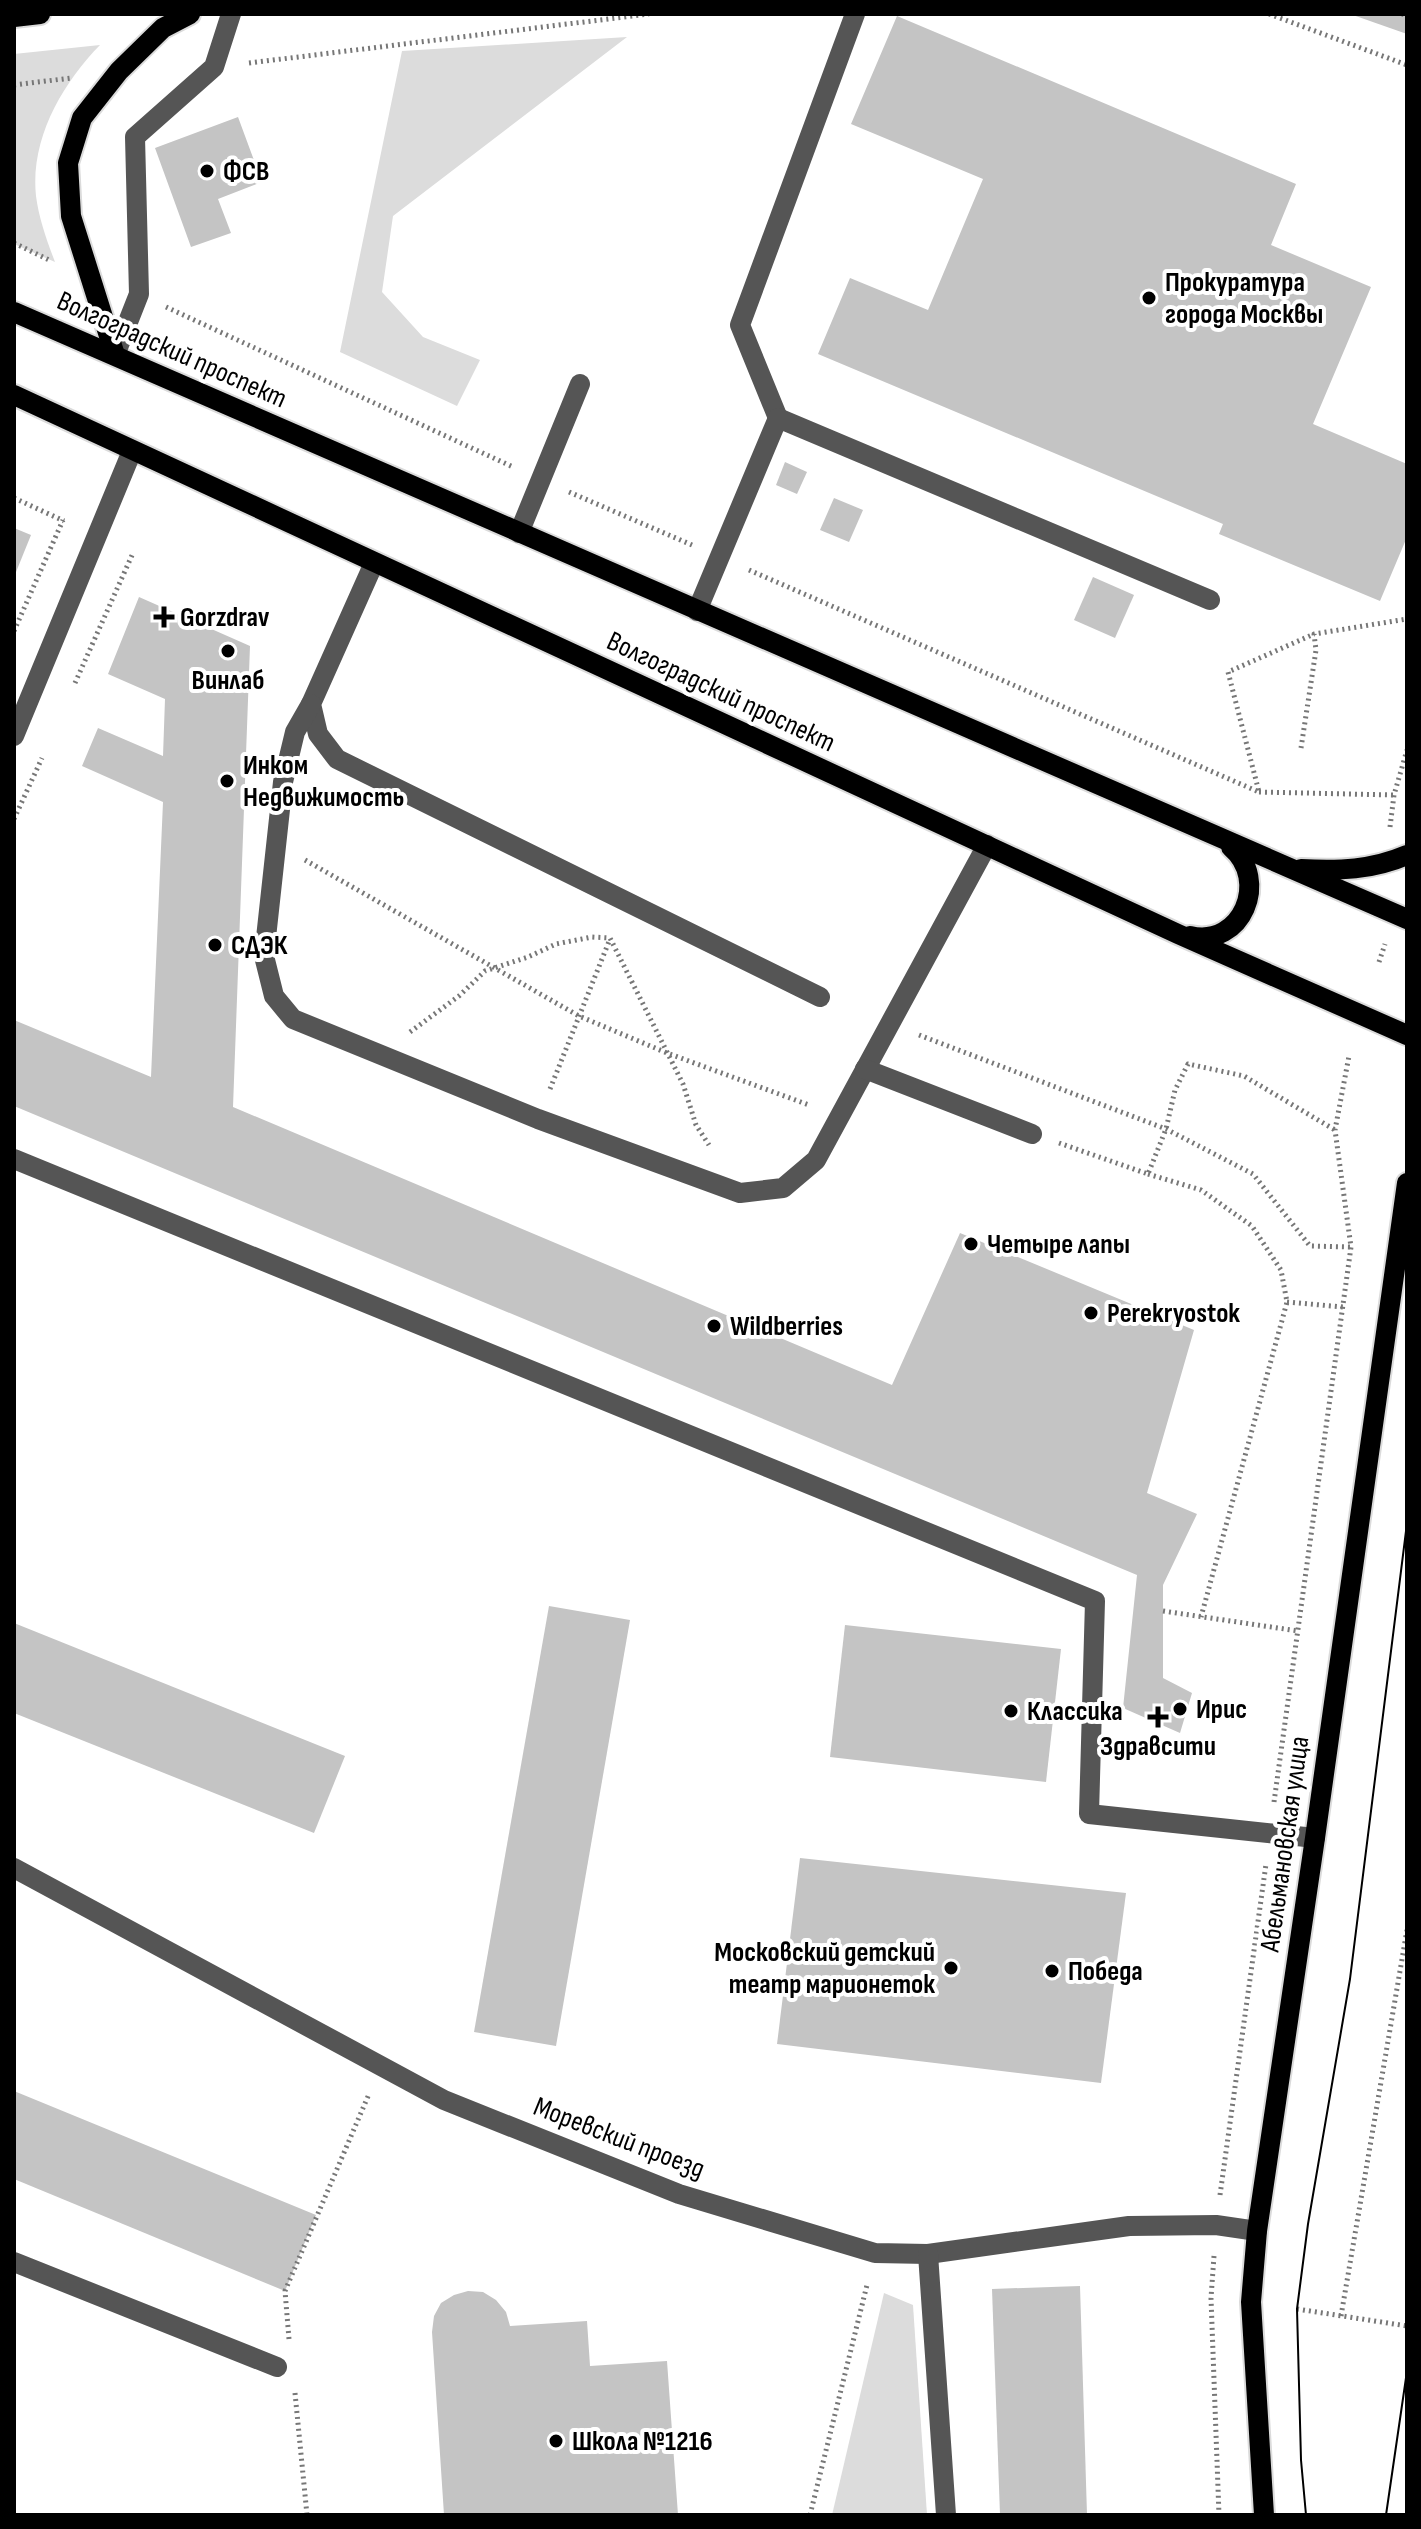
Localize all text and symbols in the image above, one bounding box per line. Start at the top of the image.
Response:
place label: ФСВ [223,155,269,188]
marker: ФСВ [198,162,216,180]
place label: Прокуратура города Москвы [1165,266,1323,331]
street label: Волгоградский проспект [52,285,292,415]
marker: Прокуратура города Москвы [1140,289,1158,307]
place label: Gorzdrav [180,601,270,634]
marker: Gorzdrav [155,608,173,626]
street label: Волгоградский проспект [602,625,840,759]
marker: Винлаб [219,642,237,660]
place label: Винлаб [192,664,264,697]
place label: Инком Недвижимость [243,749,404,814]
marker: Инком Недвижимость [218,772,236,790]
place label: СДЭК [231,929,288,962]
marker: СДЭК [206,936,224,954]
place label: Четыре лапы [987,1228,1130,1261]
marker: Четыре лапы [962,1235,980,1253]
place label: Perekryostok [1107,1297,1240,1330]
marker: Perekryostok [1082,1304,1100,1322]
place label: Wildberries [730,1310,843,1343]
marker: Wildberries [705,1317,723,1335]
place label: Ирис [1196,1693,1247,1726]
place label: Классика [1027,1695,1123,1728]
marker: Ирис [1171,1700,1189,1718]
marker: Классика [1002,1702,1020,1720]
marker: Здравсити [1149,1708,1167,1726]
place label: Здравсити [1100,1730,1216,1763]
street label: Абельмановская улица [1253,1734,1316,1955]
place label: Московский детский театр марионеток [714,1936,935,2001]
place label: Победа [1068,1955,1143,1988]
marker: Московский детский театр марионеток [942,1959,960,1977]
marker: Победа [1043,1962,1061,1980]
street label: Моревский проезд [529,2090,709,2186]
place label: Школа №1216 [572,2425,713,2458]
marker: Школа №1216 [547,2432,565,2450]

